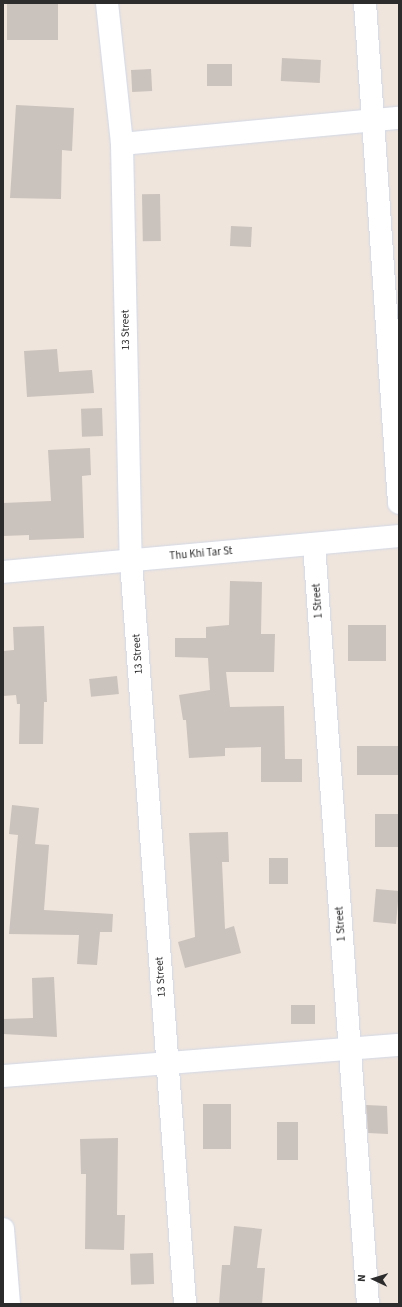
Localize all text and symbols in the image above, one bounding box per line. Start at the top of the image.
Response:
street label: 13 Street [119,310,133,350]
street label: Thu Khi Tar St [169,545,233,563]
street label: 1 Street [310,583,326,619]
street label: 13 Street [130,633,146,675]
street label: 1 Street [333,906,349,942]
street label: 13 Street [153,956,169,998]
north arrow [354,1259,394,1299]
text: N [354,1274,369,1282]

